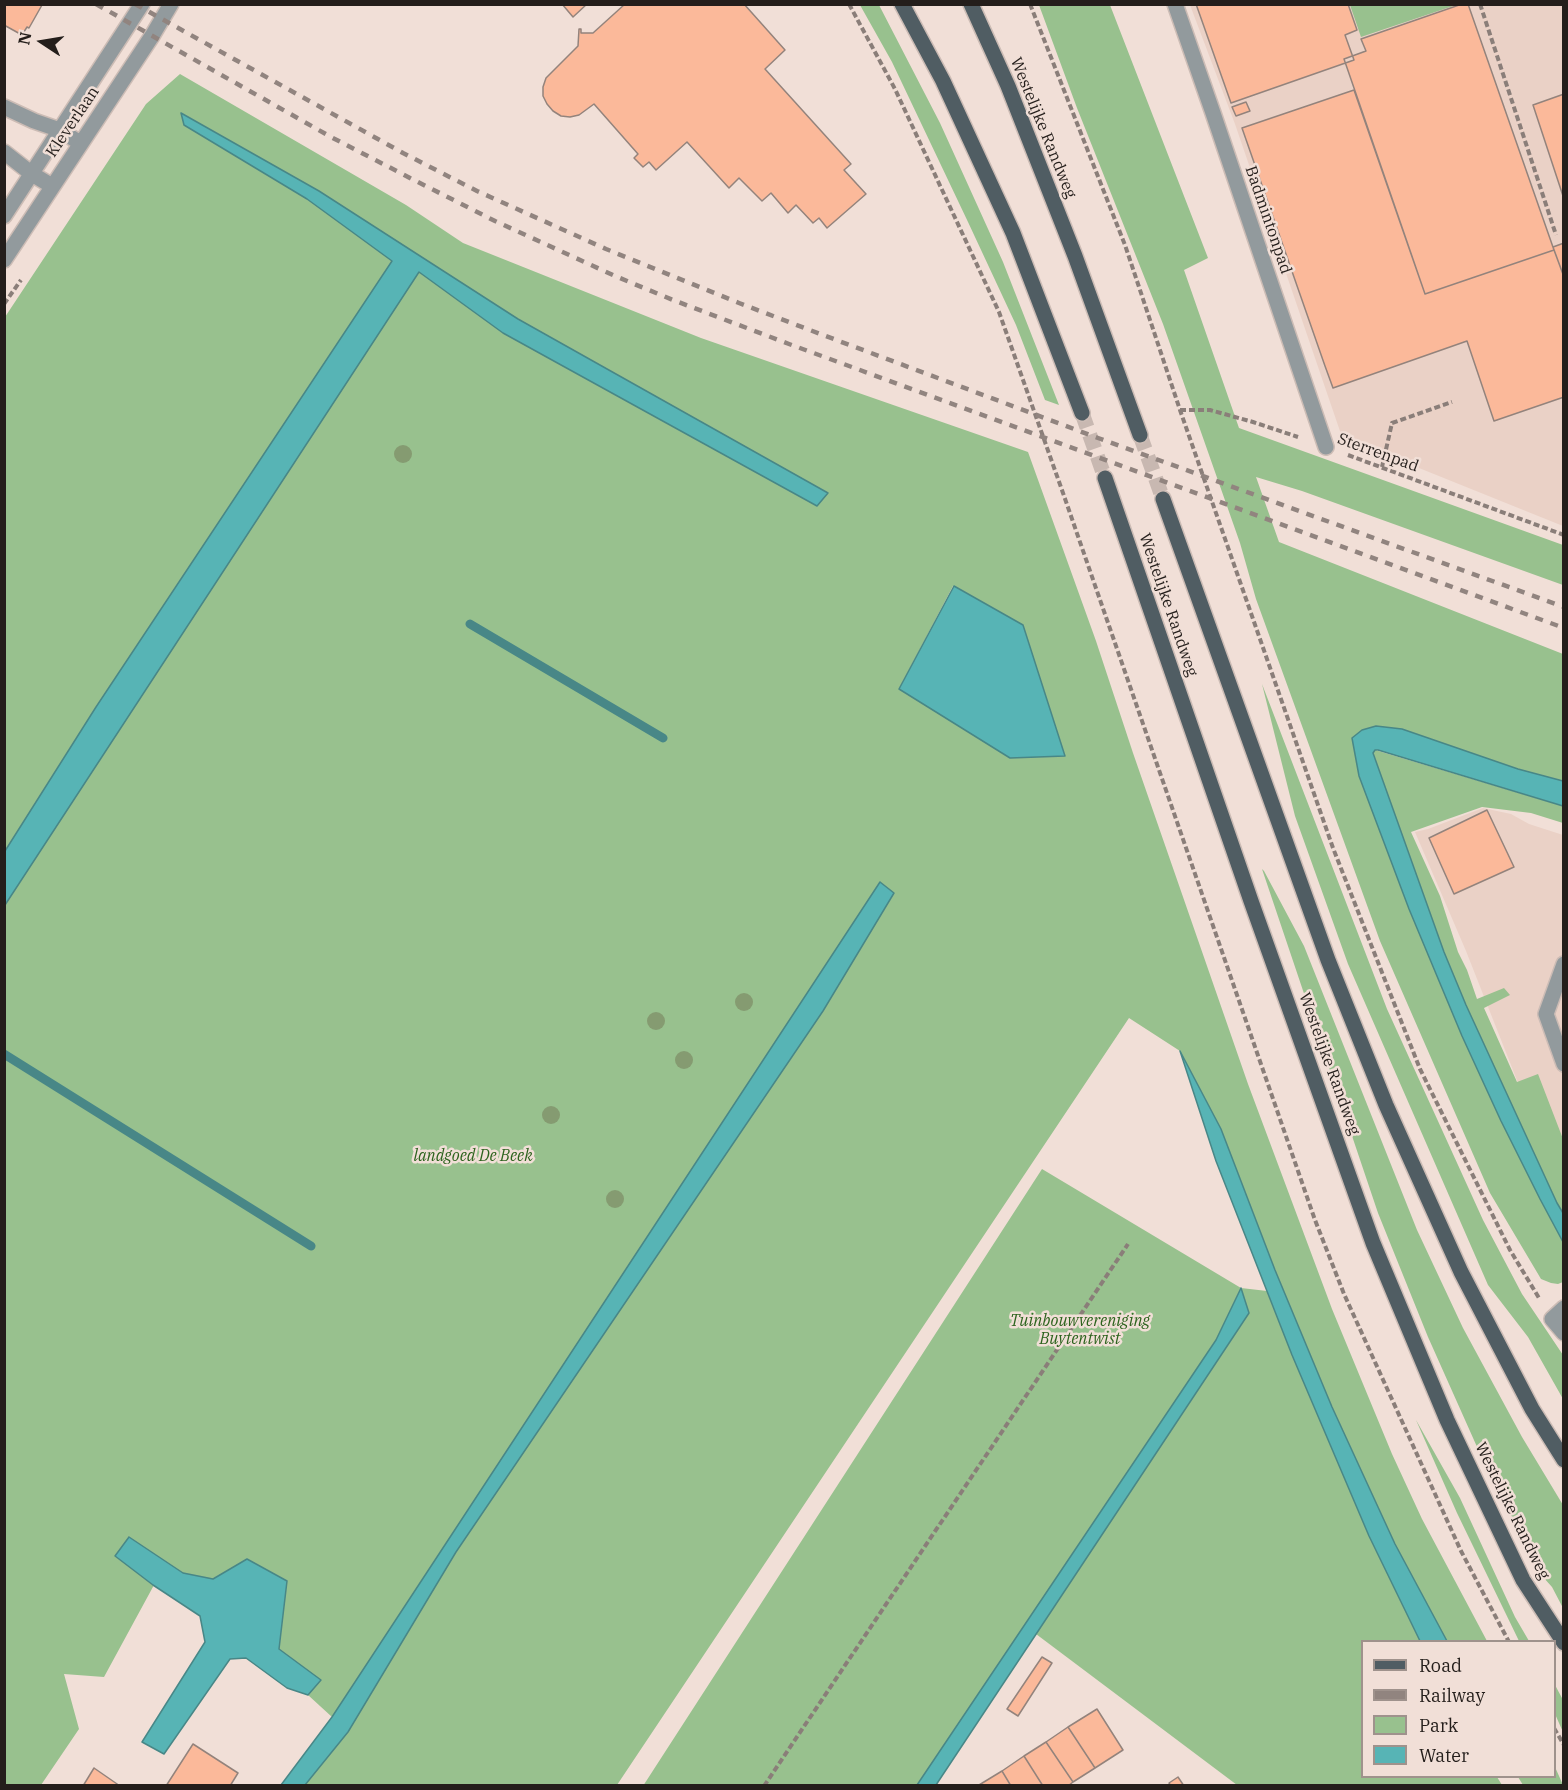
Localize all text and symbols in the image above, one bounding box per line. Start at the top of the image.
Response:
north arrow [12,12,72,72]
text: N [13,30,35,47]
street label: Westelijke Randweg [1006,55,1080,201]
street label: Kleverlaan [42,83,104,161]
street label: Badmintonpad [1241,163,1295,277]
street label: Sterrenpad [1335,429,1421,477]
street label: Westelijke Randweg [1134,531,1202,679]
street label: Westelijke Randweg [1294,990,1364,1138]
park label: landgoed De Beek [413,1146,533,1166]
park label: Tuinbouwvereniging Buytentwist [1010,1311,1150,1349]
street label: Westelijke Randweg [1470,1439,1554,1583]
legend [1361,1640,1556,1778]
text: Road [1419,1654,1462,1677]
text: Railway [1419,1684,1485,1707]
text: Park [1419,1714,1458,1737]
text: Water [1419,1744,1469,1767]

